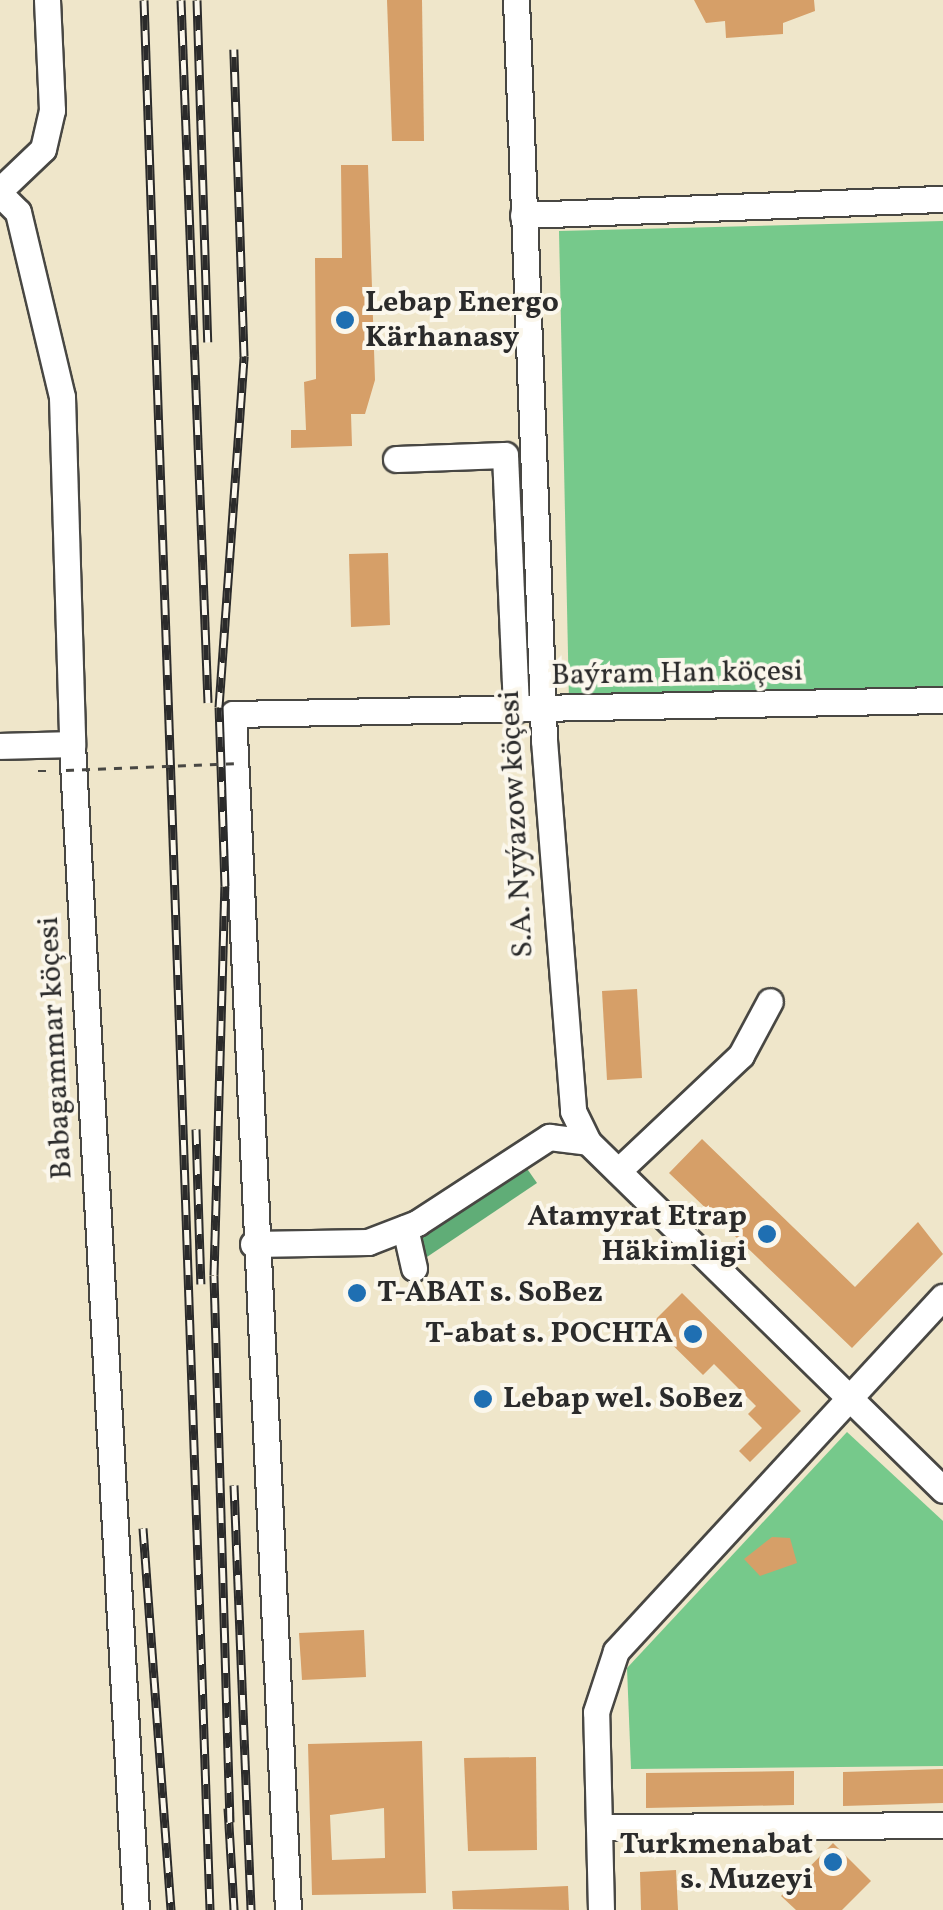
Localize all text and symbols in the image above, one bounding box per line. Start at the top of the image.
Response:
place label: Lebap Energo Kärhanasy [365,285,559,356]
marker: Lebap Energo Kärhanasy [334,309,356,331]
street label: Baýram Han köçesi [551,654,803,694]
street label: S.A. Nyýazow köçesi [492,689,542,959]
street label: Babagammar köçesi [31,916,81,1180]
place label: Atamyrat Etrap Häkimligi [527,1199,747,1270]
marker: Atamyrat Etrap Häkimligi [756,1223,778,1245]
place label: T-ABAT s. SoBez [377,1275,604,1311]
marker: T-ABAT s. SoBez [346,1282,368,1304]
place label: T-abat s. POCHTA [425,1316,673,1352]
marker: T-abat s. POCHTA [682,1323,704,1345]
place label: Lebap wel. SoBez [503,1381,744,1417]
marker: Lebap wel. SoBez [472,1388,494,1410]
place label: Turkmenabat s. Muzeyi [620,1827,813,1898]
marker: Turkmenabat s. Muzeyi [822,1851,844,1873]

